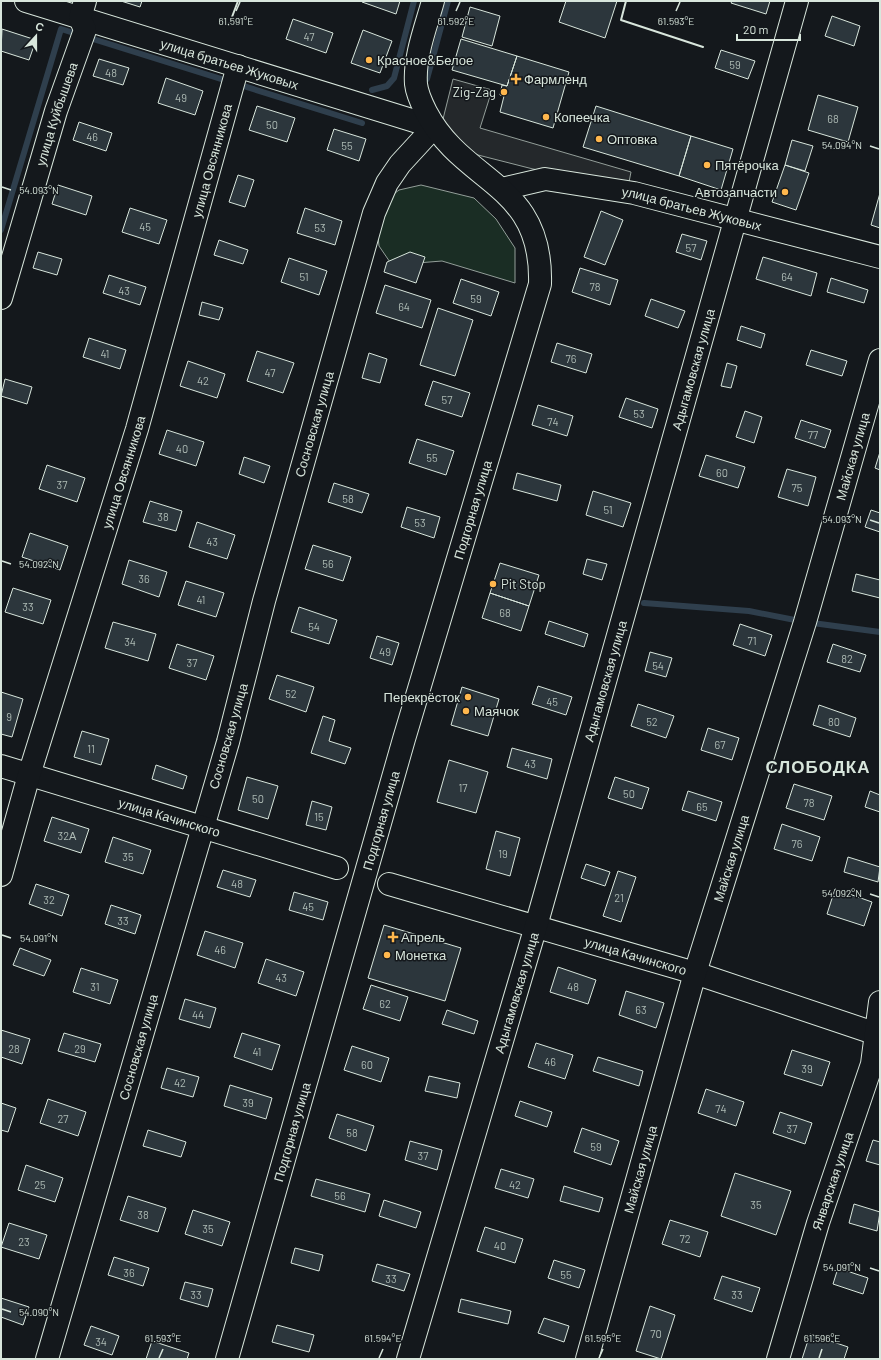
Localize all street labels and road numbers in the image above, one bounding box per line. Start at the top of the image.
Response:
street label: улица братьев Жуковых [159,35,301,93]
street label: улица Куйбышева [32,59,81,168]
street label: улица Овсянникова [188,101,235,219]
street label: улица братьев Жуковых [621,183,764,234]
street label: Адыгамовская улица [668,306,718,432]
street label: Сосновская улица [291,368,337,479]
street label: Майская улица [832,410,873,502]
street label: улица Овсянникова [98,413,149,531]
street label: Подгорная улица [450,458,495,561]
street label: Адыгамовская улица [580,618,630,744]
street label: Сосновская улица [205,680,251,791]
street label: Подгорная улица [359,768,403,872]
street label: улица Качинского [117,794,222,840]
street label: Майская улица [710,812,752,904]
street label: Адыгамовская улица [491,930,542,1055]
street label: улица Качинского [583,933,689,978]
street label: Сосновская улица [115,991,161,1102]
street label: Подгорная улица [270,1080,314,1184]
street label: Майская улица [620,1123,660,1215]
street label: Январская улица [808,1129,857,1232]

